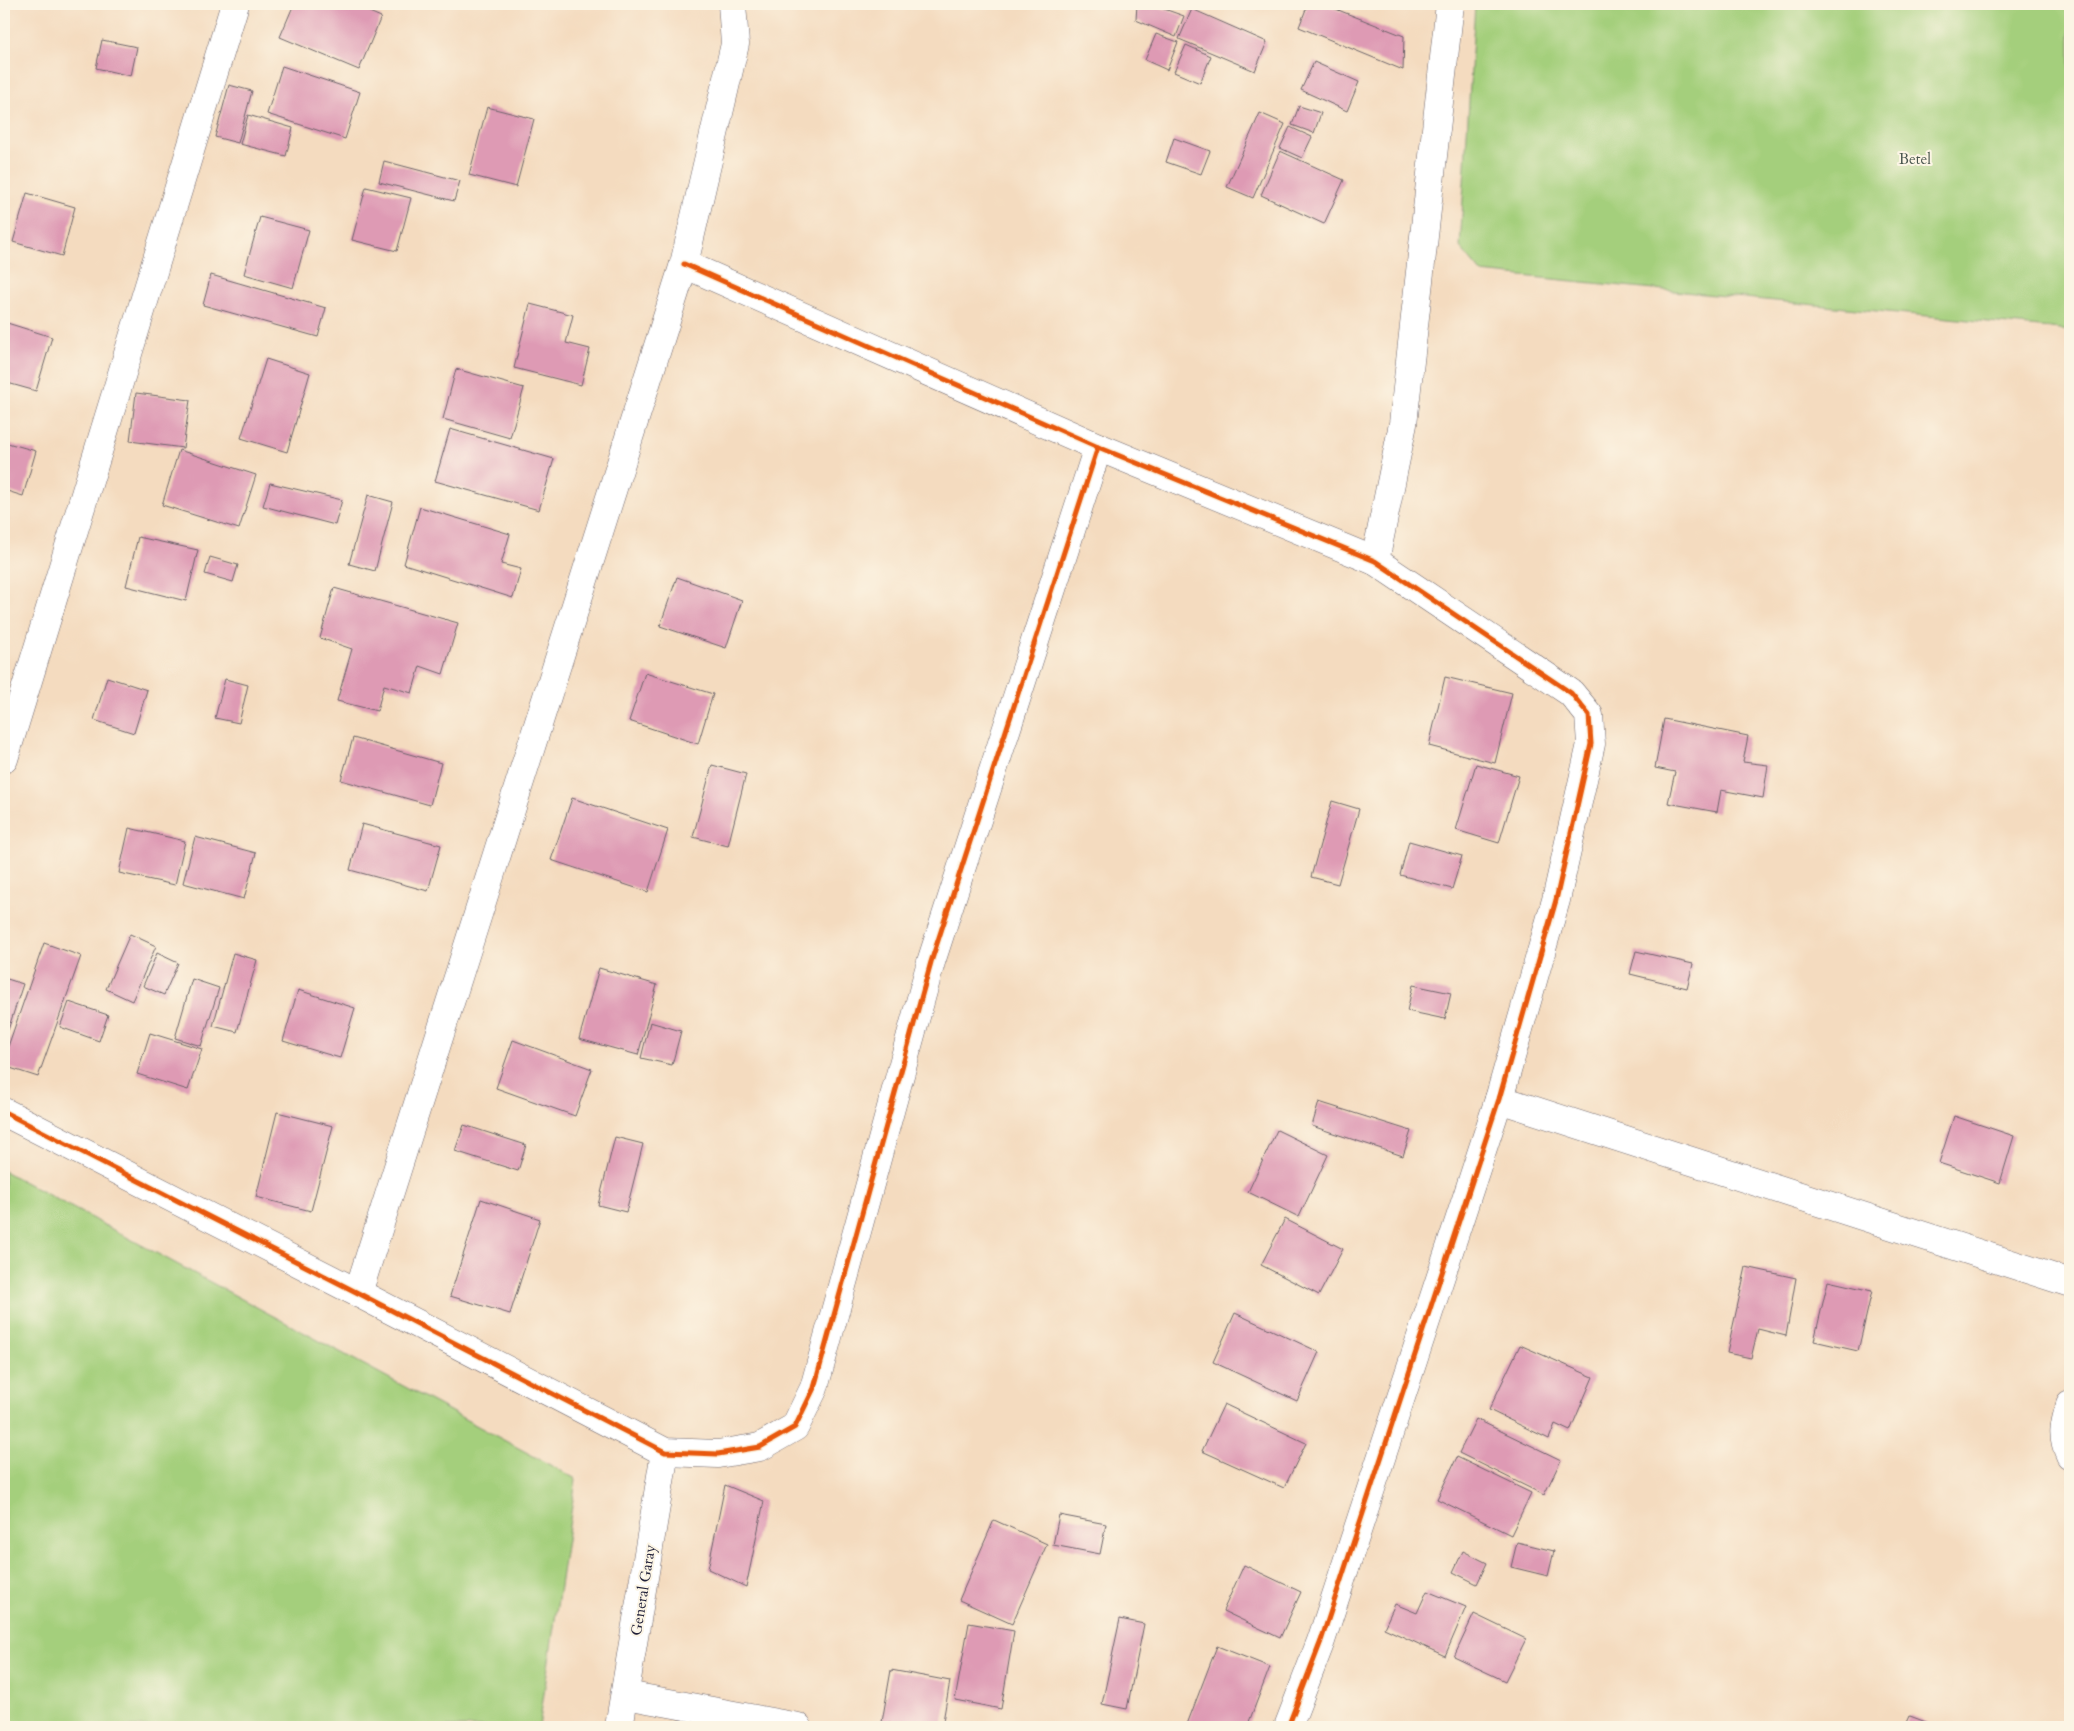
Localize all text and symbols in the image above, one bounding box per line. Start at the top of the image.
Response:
park label: Betel [1899,149,1931,169]
street label: General Garay [626,1543,660,1637]

